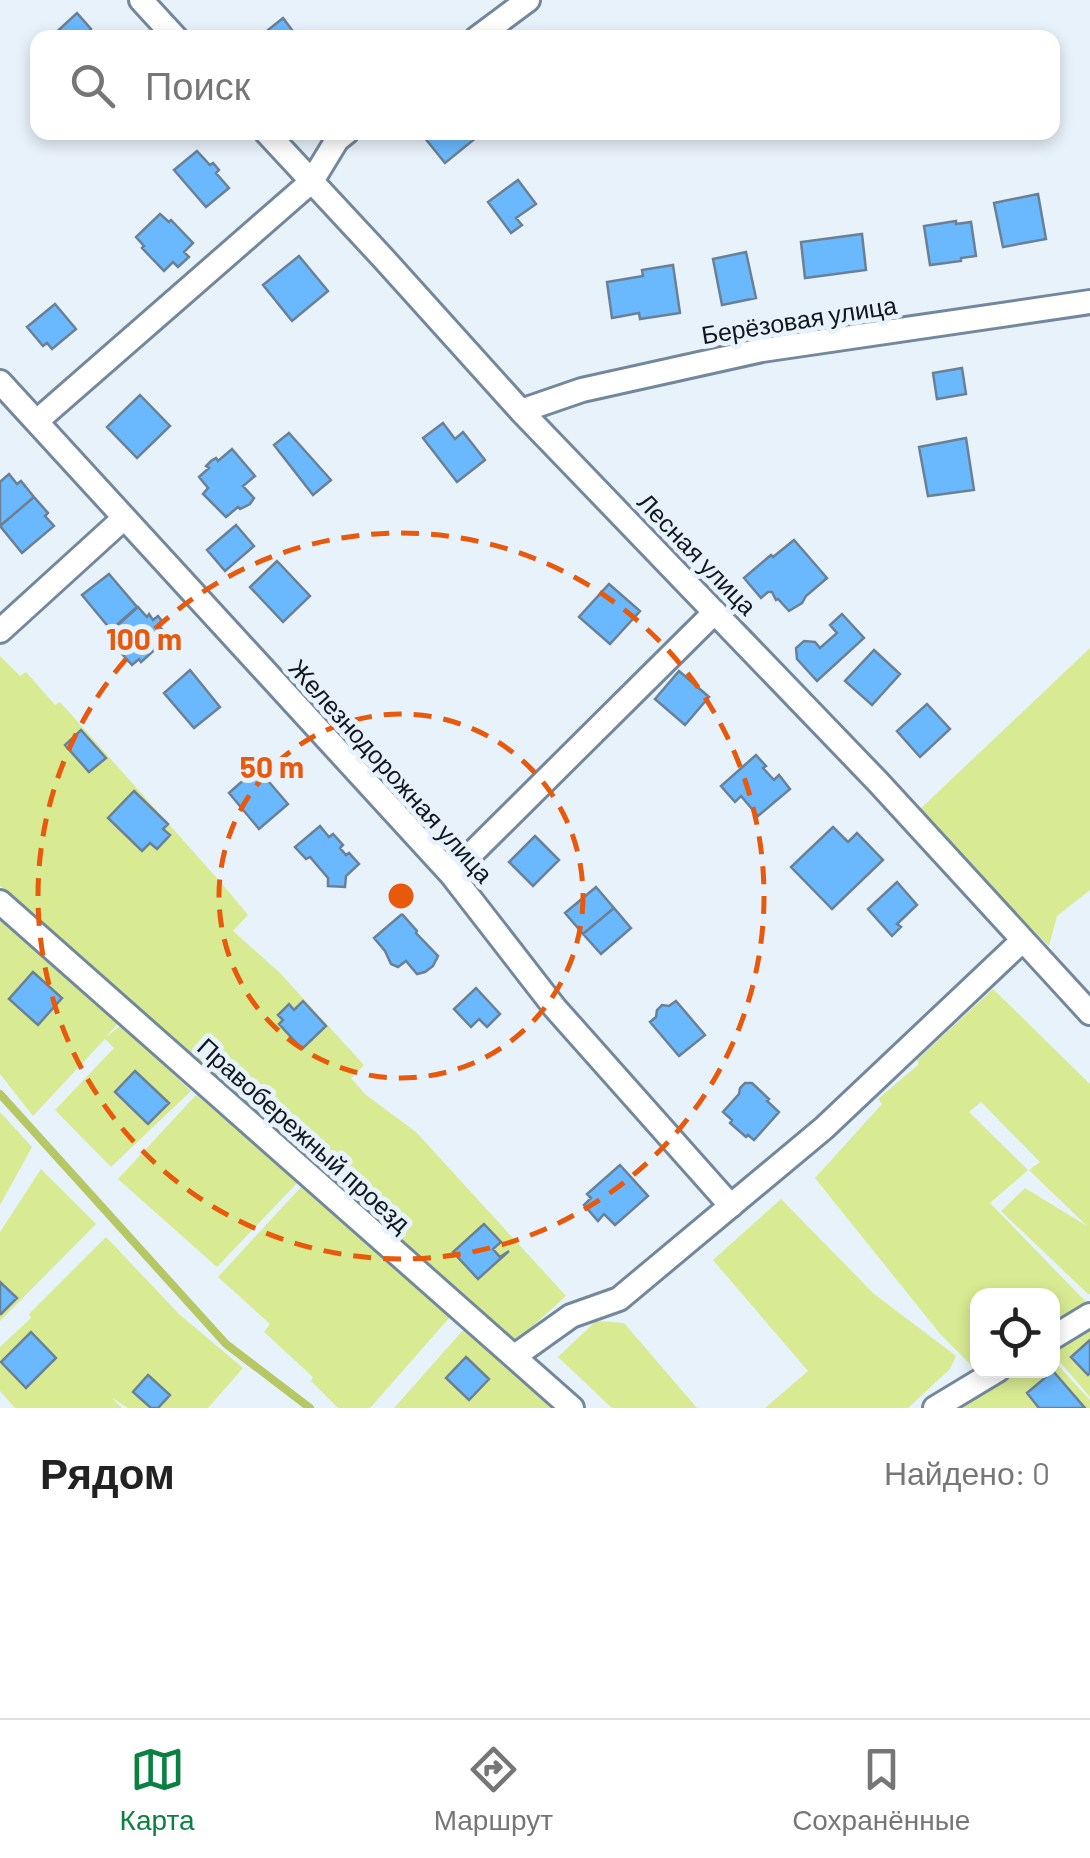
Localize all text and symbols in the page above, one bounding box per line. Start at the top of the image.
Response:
search box [30,30,1060,140]
icon: search [65,58,120,113]
text: Поиск [145,62,250,108]
street label: Берёзовая улица [699,289,899,349]
street label: Лесная улица [632,486,763,621]
text: 100 m [106,620,182,656]
street label: Железнодорожная улица [284,652,500,888]
text: 50 m [240,748,304,784]
centre of rings [383,878,419,914]
street label: Правобережный проезд [192,1031,417,1238]
map controls [970,1288,1060,1378]
button: locate [970,1288,1060,1378]
text: Рядом [40,1447,175,1497]
text: Найдено: 0 [884,1453,1050,1491]
tab: Карта [120,1742,195,1837]
tab: Маршрут [434,1742,553,1837]
tab: Сохранённые [792,1742,970,1837]

